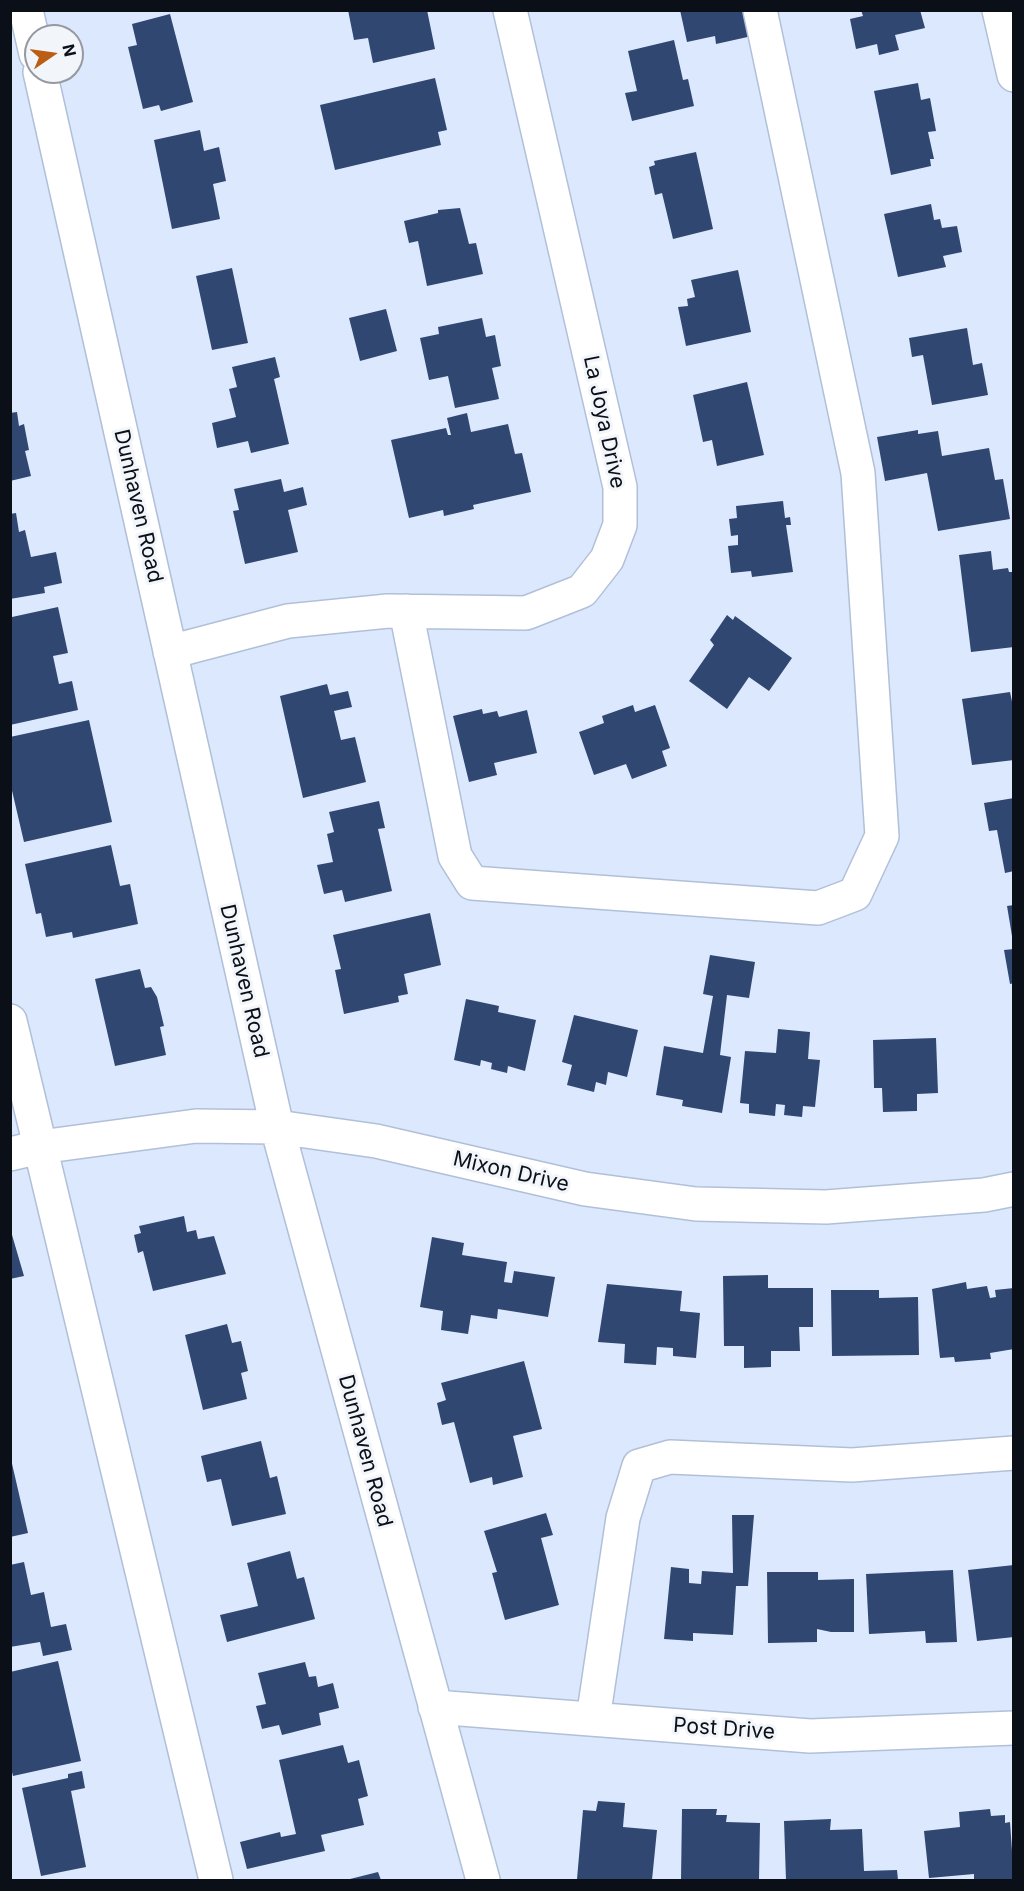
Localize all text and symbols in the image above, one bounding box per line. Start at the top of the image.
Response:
north arrow [24,24,84,84]
text: N [58,42,81,59]
street label: La Joya Drive [578,353,630,491]
street label: Dunhaven Road [108,427,168,585]
street label: Dunhaven Road [214,902,274,1060]
street label: Mixon Drive [451,1146,571,1198]
street label: Dunhaven Road [333,1372,397,1530]
street label: Post Drive [672,1713,776,1745]

